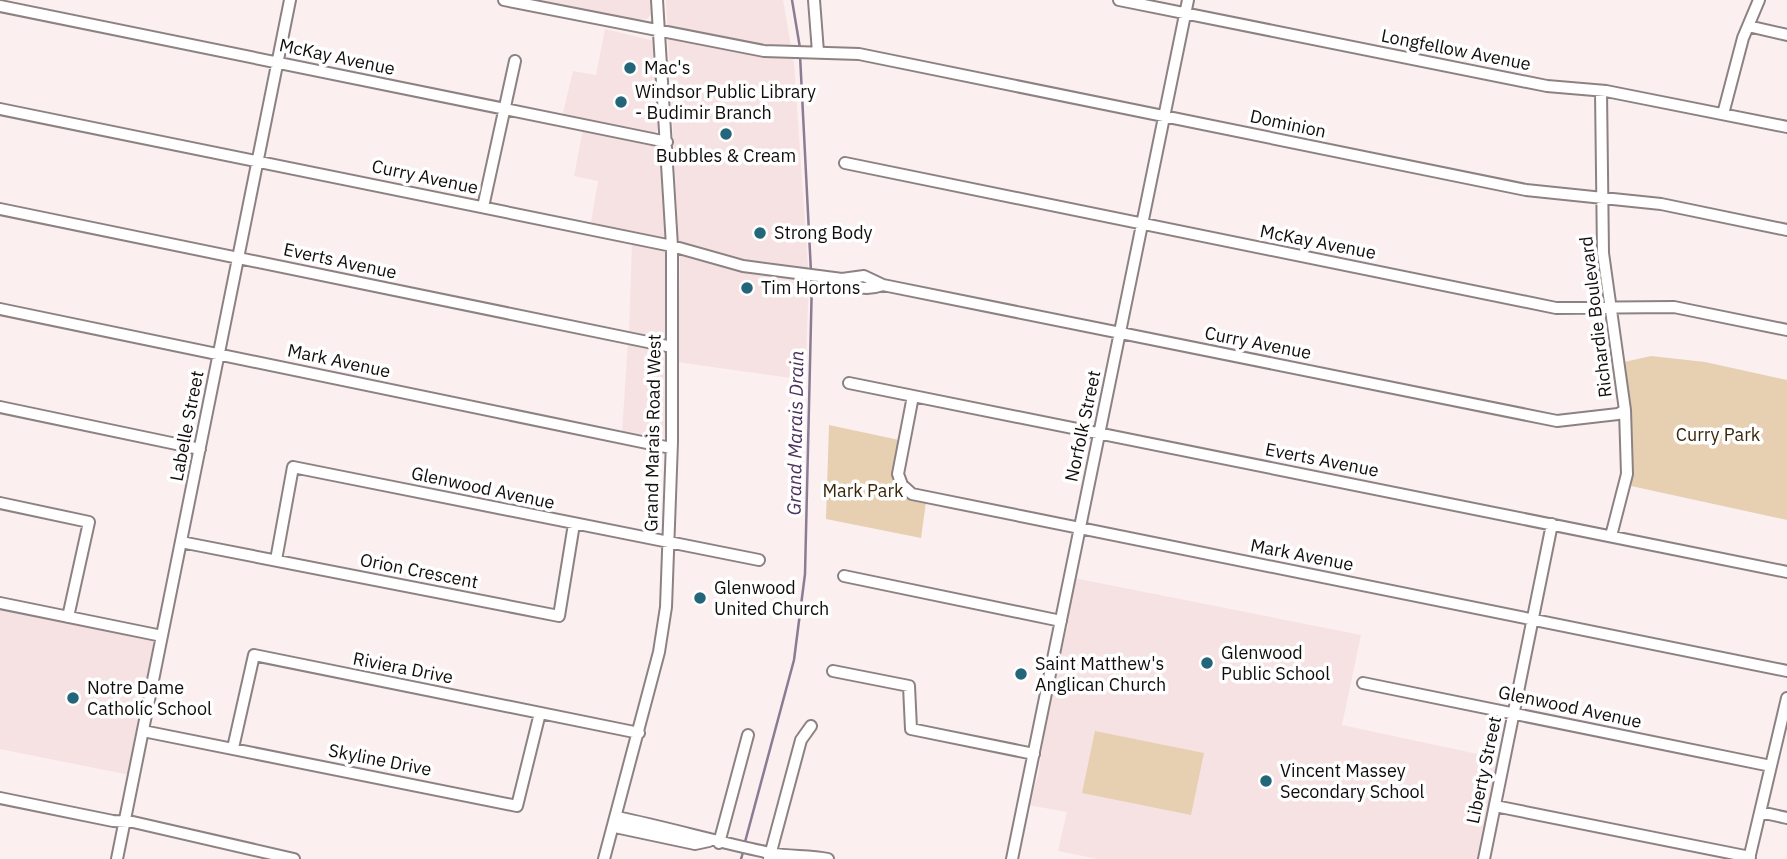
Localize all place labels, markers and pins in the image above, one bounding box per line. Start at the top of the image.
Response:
place label: Mac's [644,56,690,79]
marker: Mac's [622,60,638,76]
place label: Windsor Public Library - Budimir Branch [635,80,816,124]
marker: Windsor Public Library - Budimir Branch [613,94,629,110]
marker: Bubbles & Cream [718,126,734,142]
place label: Bubbles & Cream [656,144,796,167]
place label: Strong Body [774,221,873,244]
marker: Strong Body [752,225,768,241]
place label: Tim Hortons [761,276,861,299]
marker: Tim Hortons [739,280,755,296]
place label: Glenwood United Church [714,576,829,620]
marker: Glenwood United Church [692,590,708,606]
place label: Glenwood Public School [1221,641,1330,685]
place label: Saint Matthew's Anglican Church [1035,652,1166,696]
marker: Glenwood Public School [1199,655,1215,671]
marker: Saint Matthew's Anglican Church [1013,666,1029,682]
place label: Notre Dame Catholic School [87,676,212,720]
marker: Notre Dame Catholic School [65,690,81,706]
place label: Vincent Massey Secondary School [1280,759,1425,803]
marker: Vincent Massey Secondary School [1258,773,1274,789]

